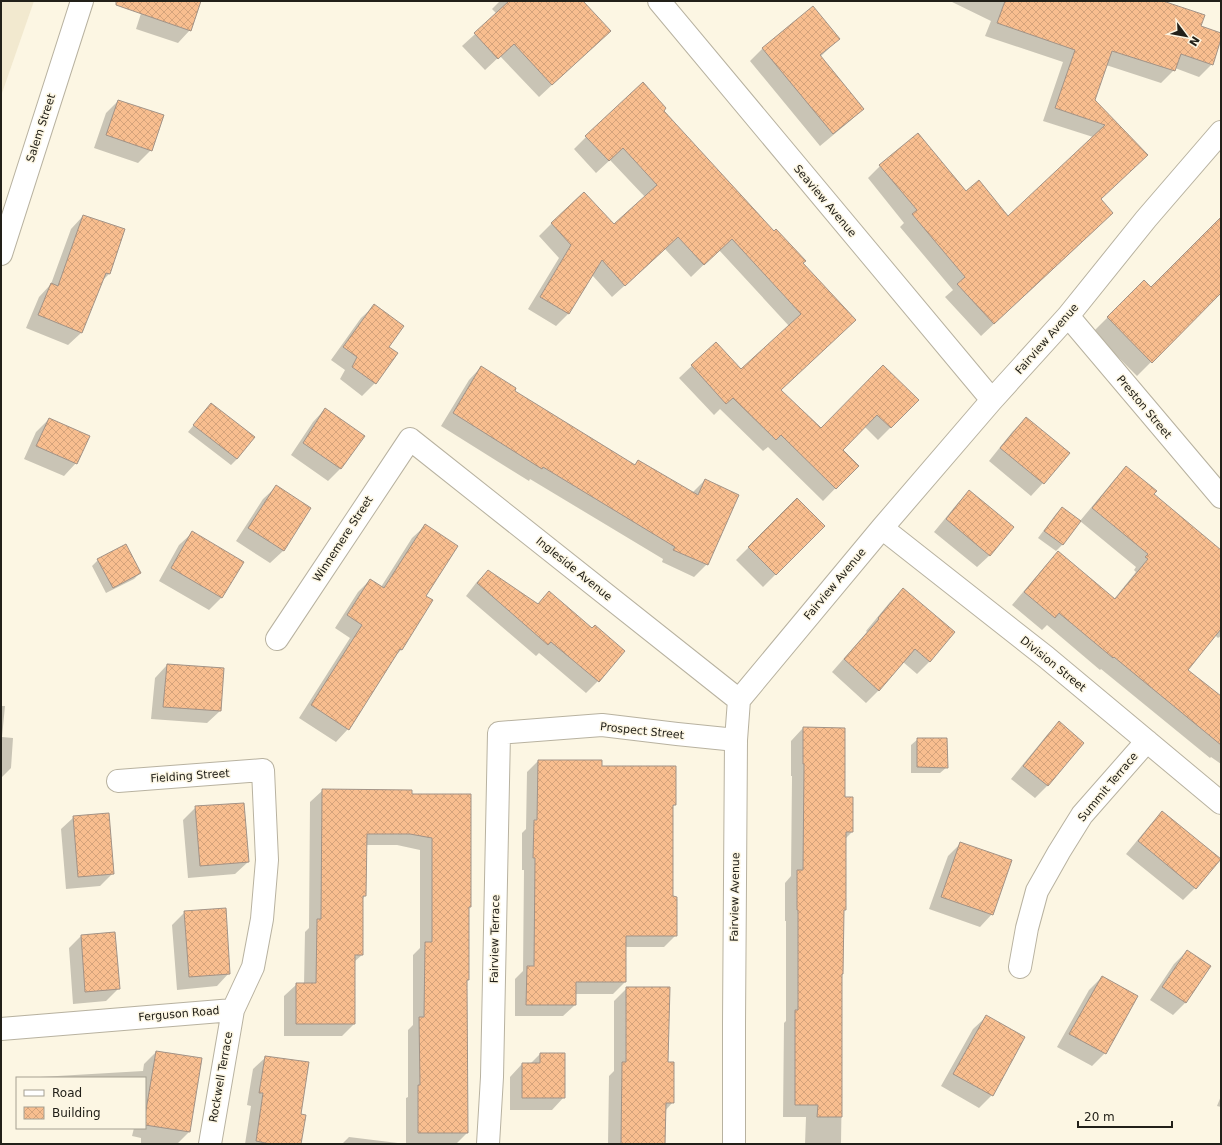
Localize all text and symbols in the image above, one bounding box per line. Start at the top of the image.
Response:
north arrow [1166,16,1206,56]
text: N [1186,34,1202,48]
street label: Salem Street [24,91,58,164]
street label: Seaview Avenue [791,162,859,240]
street label: Fairview Avenue [1013,301,1081,377]
street label: Preston Street [1114,373,1175,442]
street label: Winnemere Street [310,493,376,584]
street label: Ingleside Avenue [533,534,615,604]
street label: Fairview Avenue [801,545,869,622]
street label: Division Street [1018,634,1089,695]
street label: Prospect Street [599,720,685,742]
street label: Summit Terrace [1075,750,1141,824]
street label: Fielding Street [150,767,231,785]
street label: Fairview Avenue [728,852,742,942]
street label: Fairview Terrace [488,894,502,983]
street label: Ferguson Road [138,1004,220,1024]
street label: Rockwell Terrace [207,1030,235,1123]
legend [16,1077,146,1129]
text: Road [52,1086,82,1100]
scale bar [1078,1103,1172,1129]
text: Building [52,1106,101,1120]
text: 20 m [1084,1110,1115,1124]

